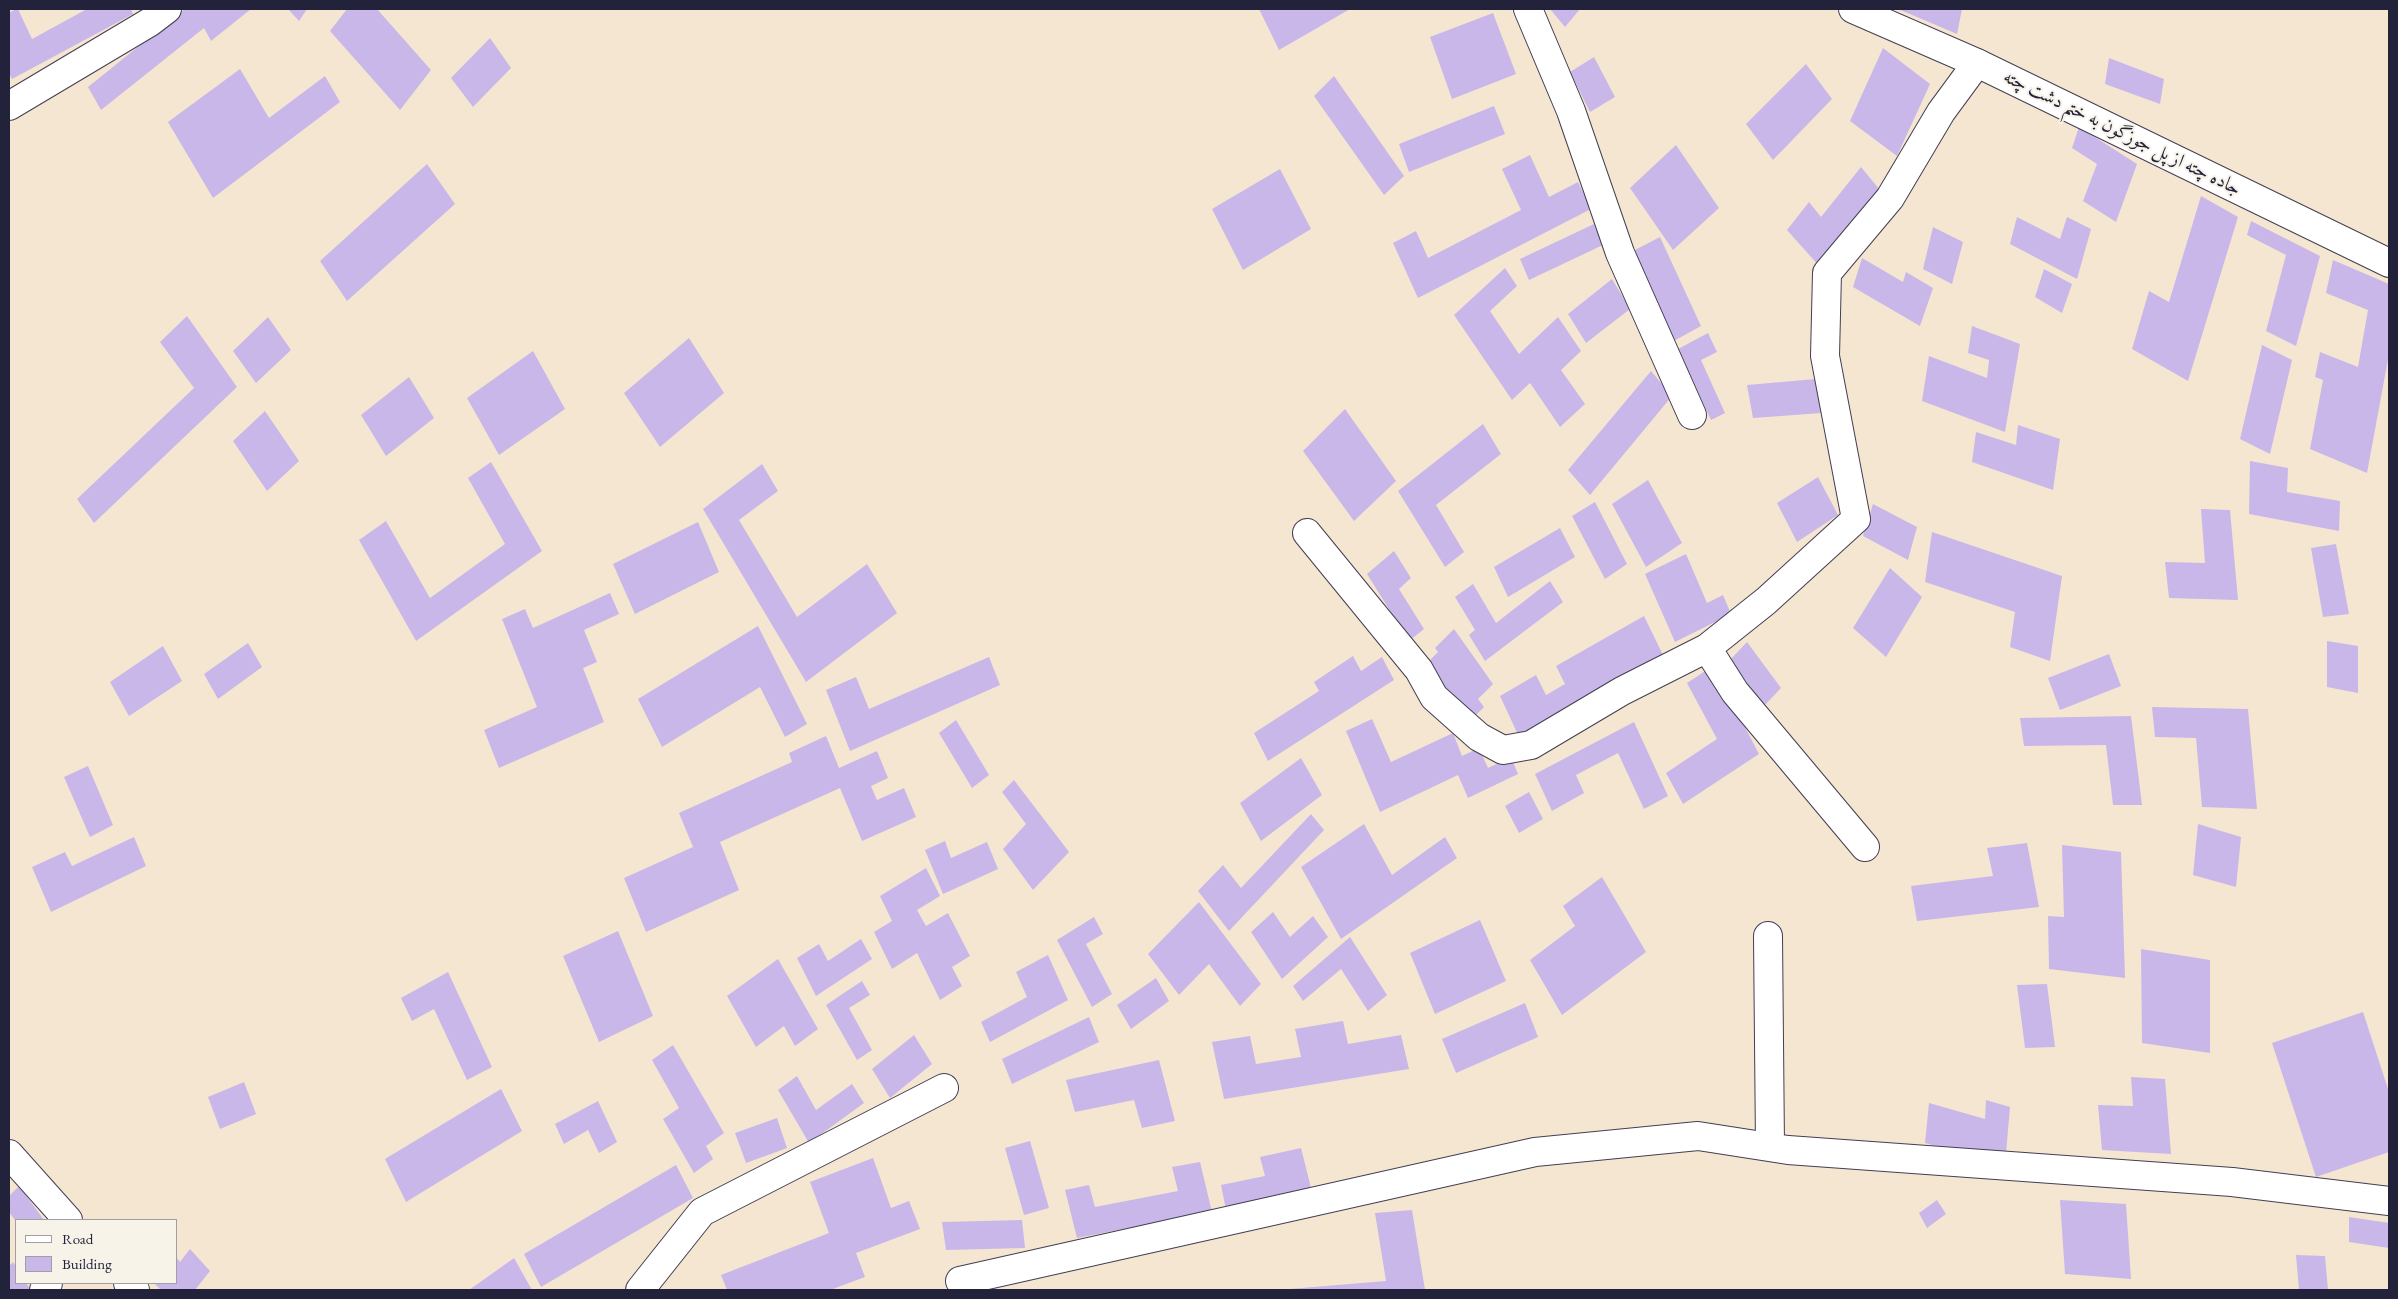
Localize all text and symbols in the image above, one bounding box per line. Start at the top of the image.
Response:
street label: جاده چته از پل جوزگون به ختم دشت چته [1999,65,2245,201]
legend [15,1219,178,1284]
text: Road [62,1229,93,1248]
text: Building [62,1254,112,1273]

